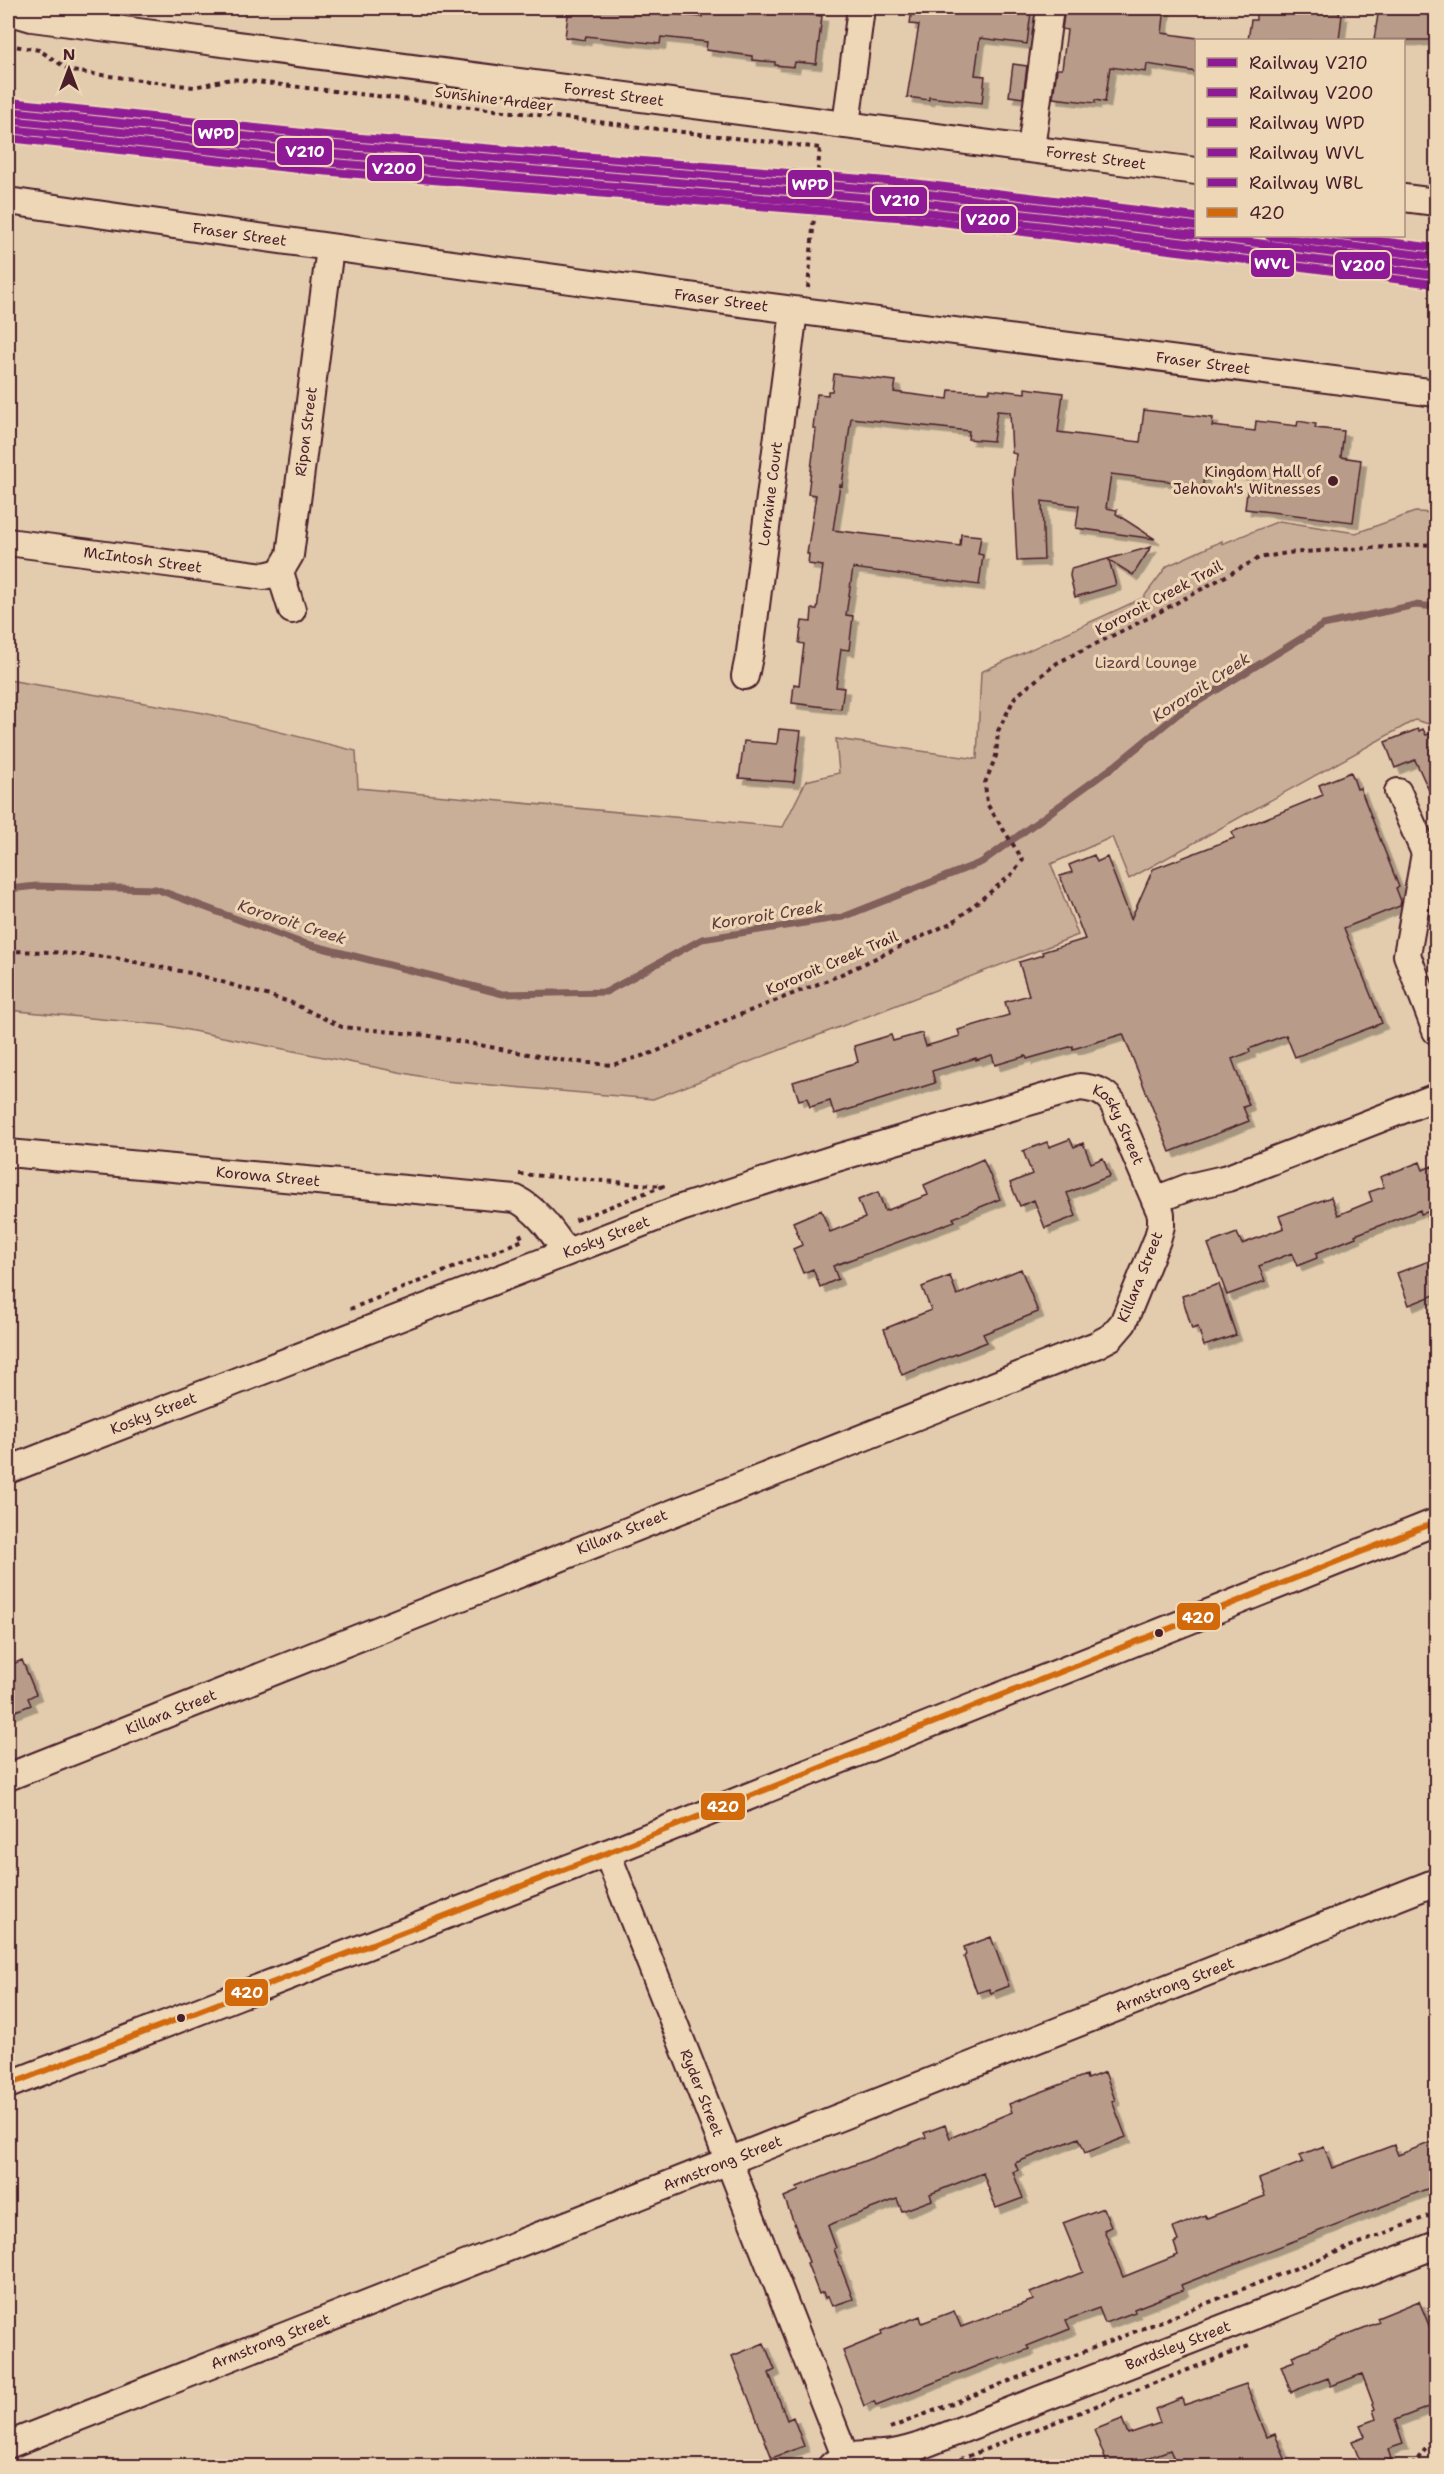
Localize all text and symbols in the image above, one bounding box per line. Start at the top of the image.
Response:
north arrow [39,39,99,99]
legend [1195,39,1405,237]
text: N [63,44,75,65]
text: Railway V210 [1249,51,1368,75]
street label: Forrest Street [563,78,665,111]
text: Railway V200 [1249,81,1374,105]
street label: Sunshine Ardeer [434,82,554,116]
text: Railway WPD [1249,111,1365,135]
line badge: WPD [193,119,239,147]
text: WPD [197,123,235,144]
line badge: V210 [276,137,333,166]
text: V210 [285,141,325,162]
street label: Forrest Street [1045,141,1147,174]
text: Railway WVL [1249,141,1364,165]
line badge: V200 [366,154,423,182]
text: V200 [372,158,416,179]
line badge: WPD [787,169,833,198]
text: Railway WBL [1249,171,1363,195]
text: WPD [791,174,829,195]
line badge: V210 [871,186,928,215]
text: V210 [880,190,920,211]
text: 420 [1249,201,1285,225]
line badge: V200 [960,205,1017,234]
text: V200 [966,209,1010,230]
street label: Fraser Street [191,218,288,251]
line badge: WVL [1250,249,1295,278]
line badge: V200 [1334,251,1391,280]
text: WVL [1254,253,1290,274]
text: V200 [1341,255,1385,276]
street label: Fraser Street [673,284,769,316]
street label: Fraser Street [1155,347,1251,379]
street label: Ripon Street [290,385,322,478]
street label: Lorraine Court [754,440,787,547]
place label: Kingdom Hall of Jehovah's Witnesses [1173,462,1322,499]
marker: Kingdom Hall of Jehovah's Witnesses [1326,474,1340,488]
street label: McIntosh Street [82,542,203,578]
street label: Kororoit Creek Trail [1092,556,1227,640]
water label: Kororoit Creek [1148,647,1254,727]
park label: Lizard Lounge [1095,653,1197,673]
water label: Kororoit Creek [235,895,349,949]
water label: Kororoit Creek [710,896,824,934]
street label: Kororoit Creek Trail [763,926,901,1000]
street label: Kosky Street [1090,1080,1149,1168]
street label: Korowa Street [215,1162,321,1191]
street label: Kosky Street [560,1211,652,1263]
street label: Killara Street [1113,1229,1167,1325]
street label: Kosky Street [107,1388,200,1439]
street label: Killara Street [574,1505,670,1559]
line badge: 420 [1176,1602,1221,1631]
text: 420 [1182,1607,1214,1628]
unlabelled marker [1153,1627,1165,1639]
street label: Killara Street [123,1685,219,1739]
line badge: 420 [700,1792,746,1821]
text: 420 [707,1796,739,1817]
street label: Armstrong Street [1112,1953,1237,2018]
line badge: 420 [224,1978,269,2007]
text: 420 [231,1982,263,2003]
unlabelled marker [175,2012,187,2024]
street label: Ryder Street [675,2046,728,2140]
street label: Armstrong Street [660,2131,785,2196]
street label: Armstrong Street [208,2309,333,2374]
street label: Bardsley Street [1122,2316,1233,2375]

